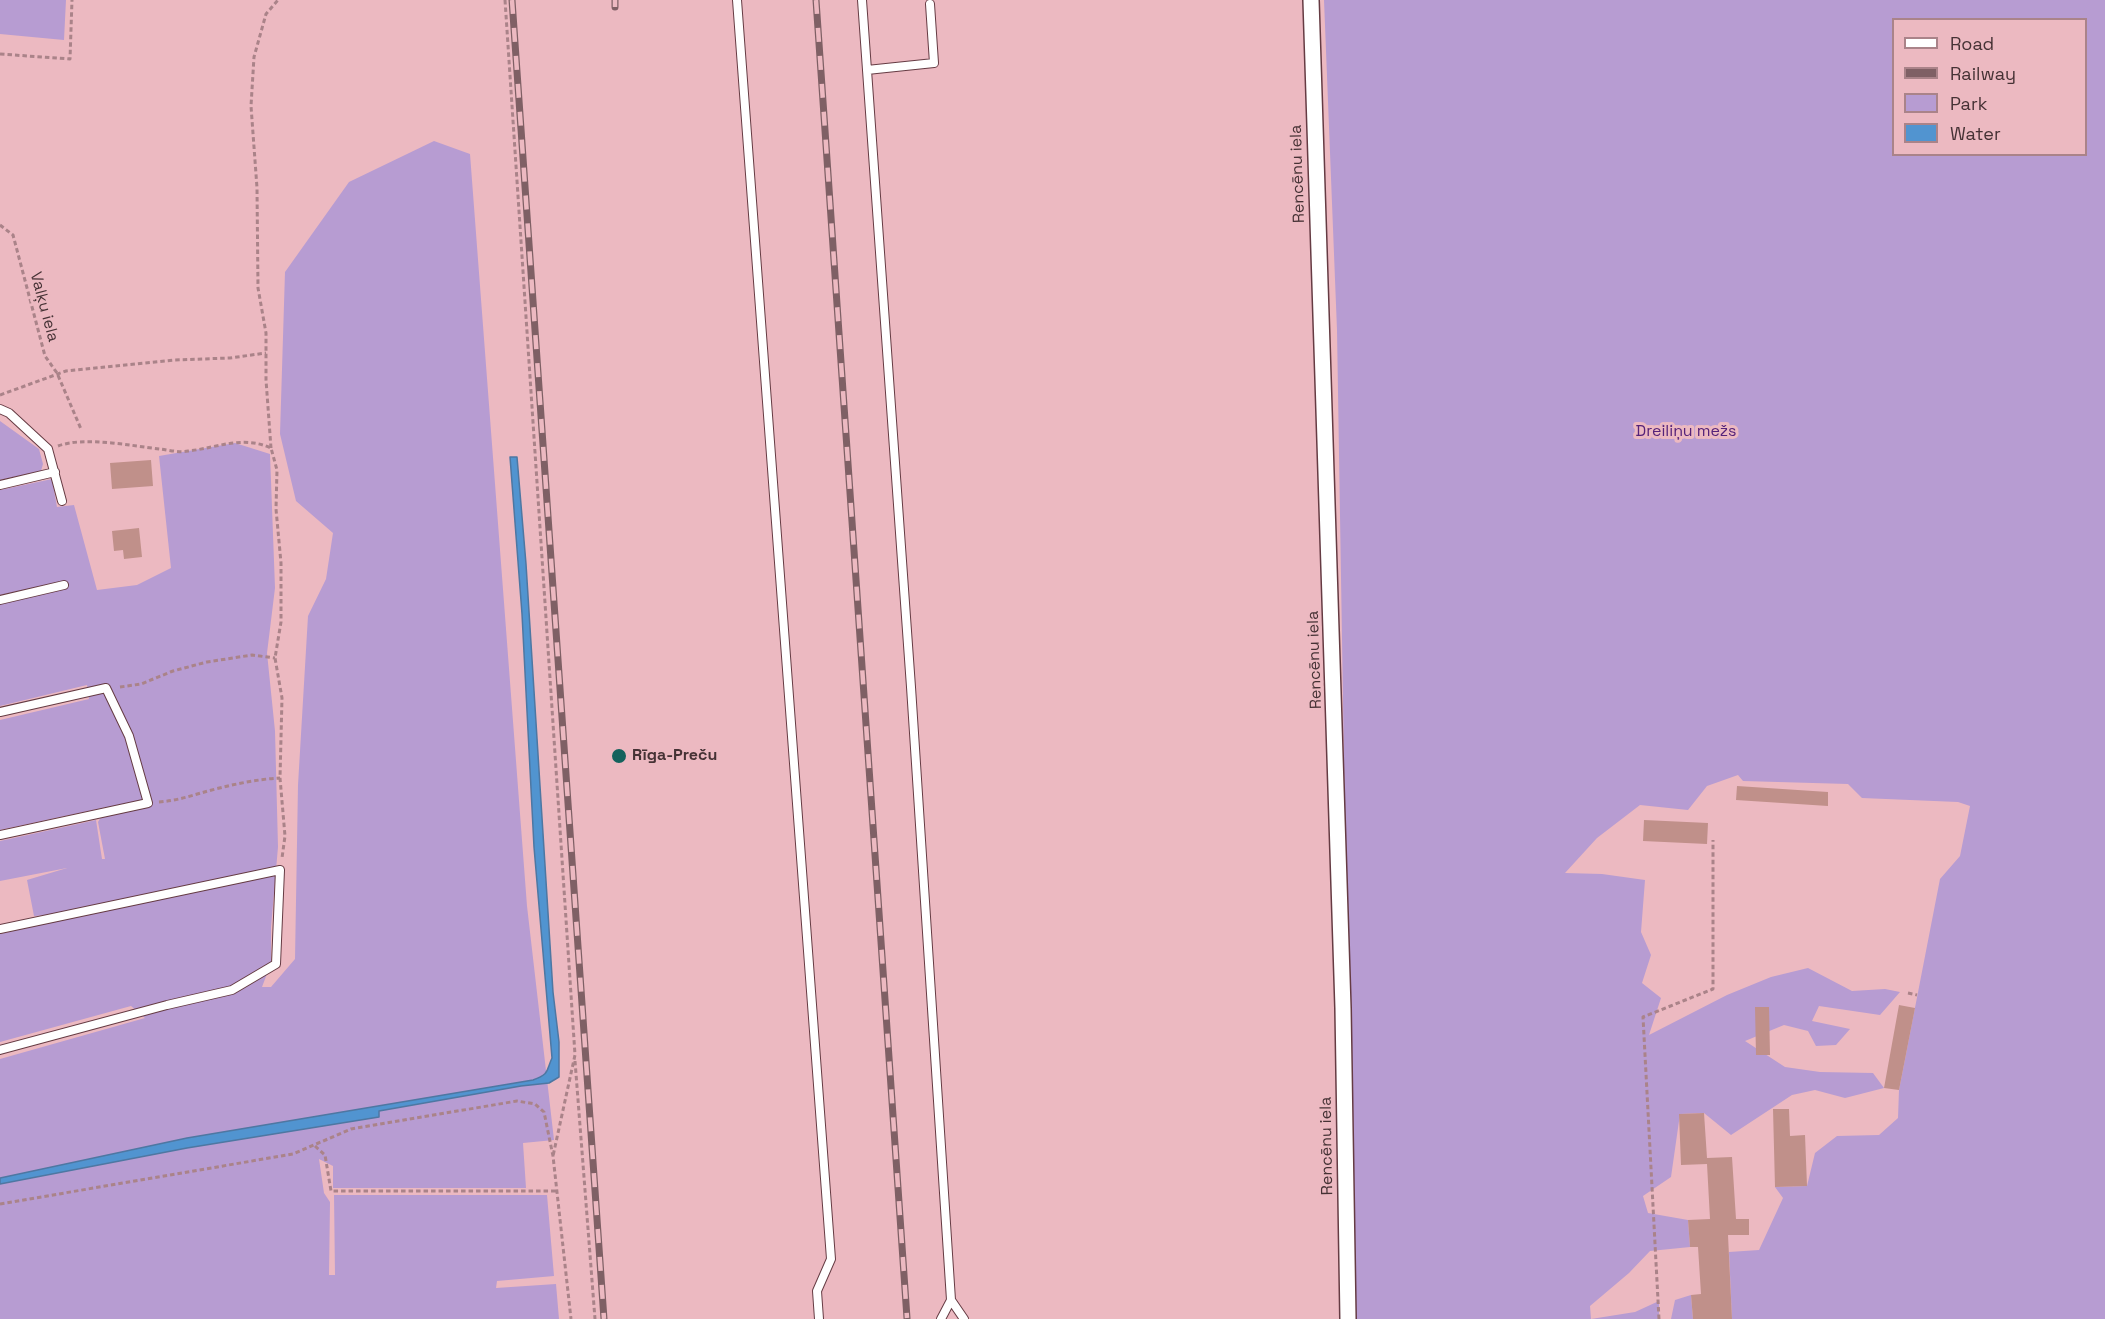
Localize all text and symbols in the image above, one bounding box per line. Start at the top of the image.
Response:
legend [1892,18,2087,156]
text: Road [1950,32,1994,55]
text: Railway [1950,62,2016,85]
text: Park [1950,92,1987,115]
text: Water [1950,122,2001,145]
street label: Rencēnu iela [1287,124,1309,224]
street label: Valķu iela [25,270,63,344]
park label: Dreiliņu mežs [1636,422,1736,442]
street label: Rencēnu iela [1304,610,1326,710]
place label: Rīga-Preču [632,746,717,766]
marker: Rīga-Preču [610,747,628,765]
street label: Rencēnu iela [1317,1097,1337,1195]

